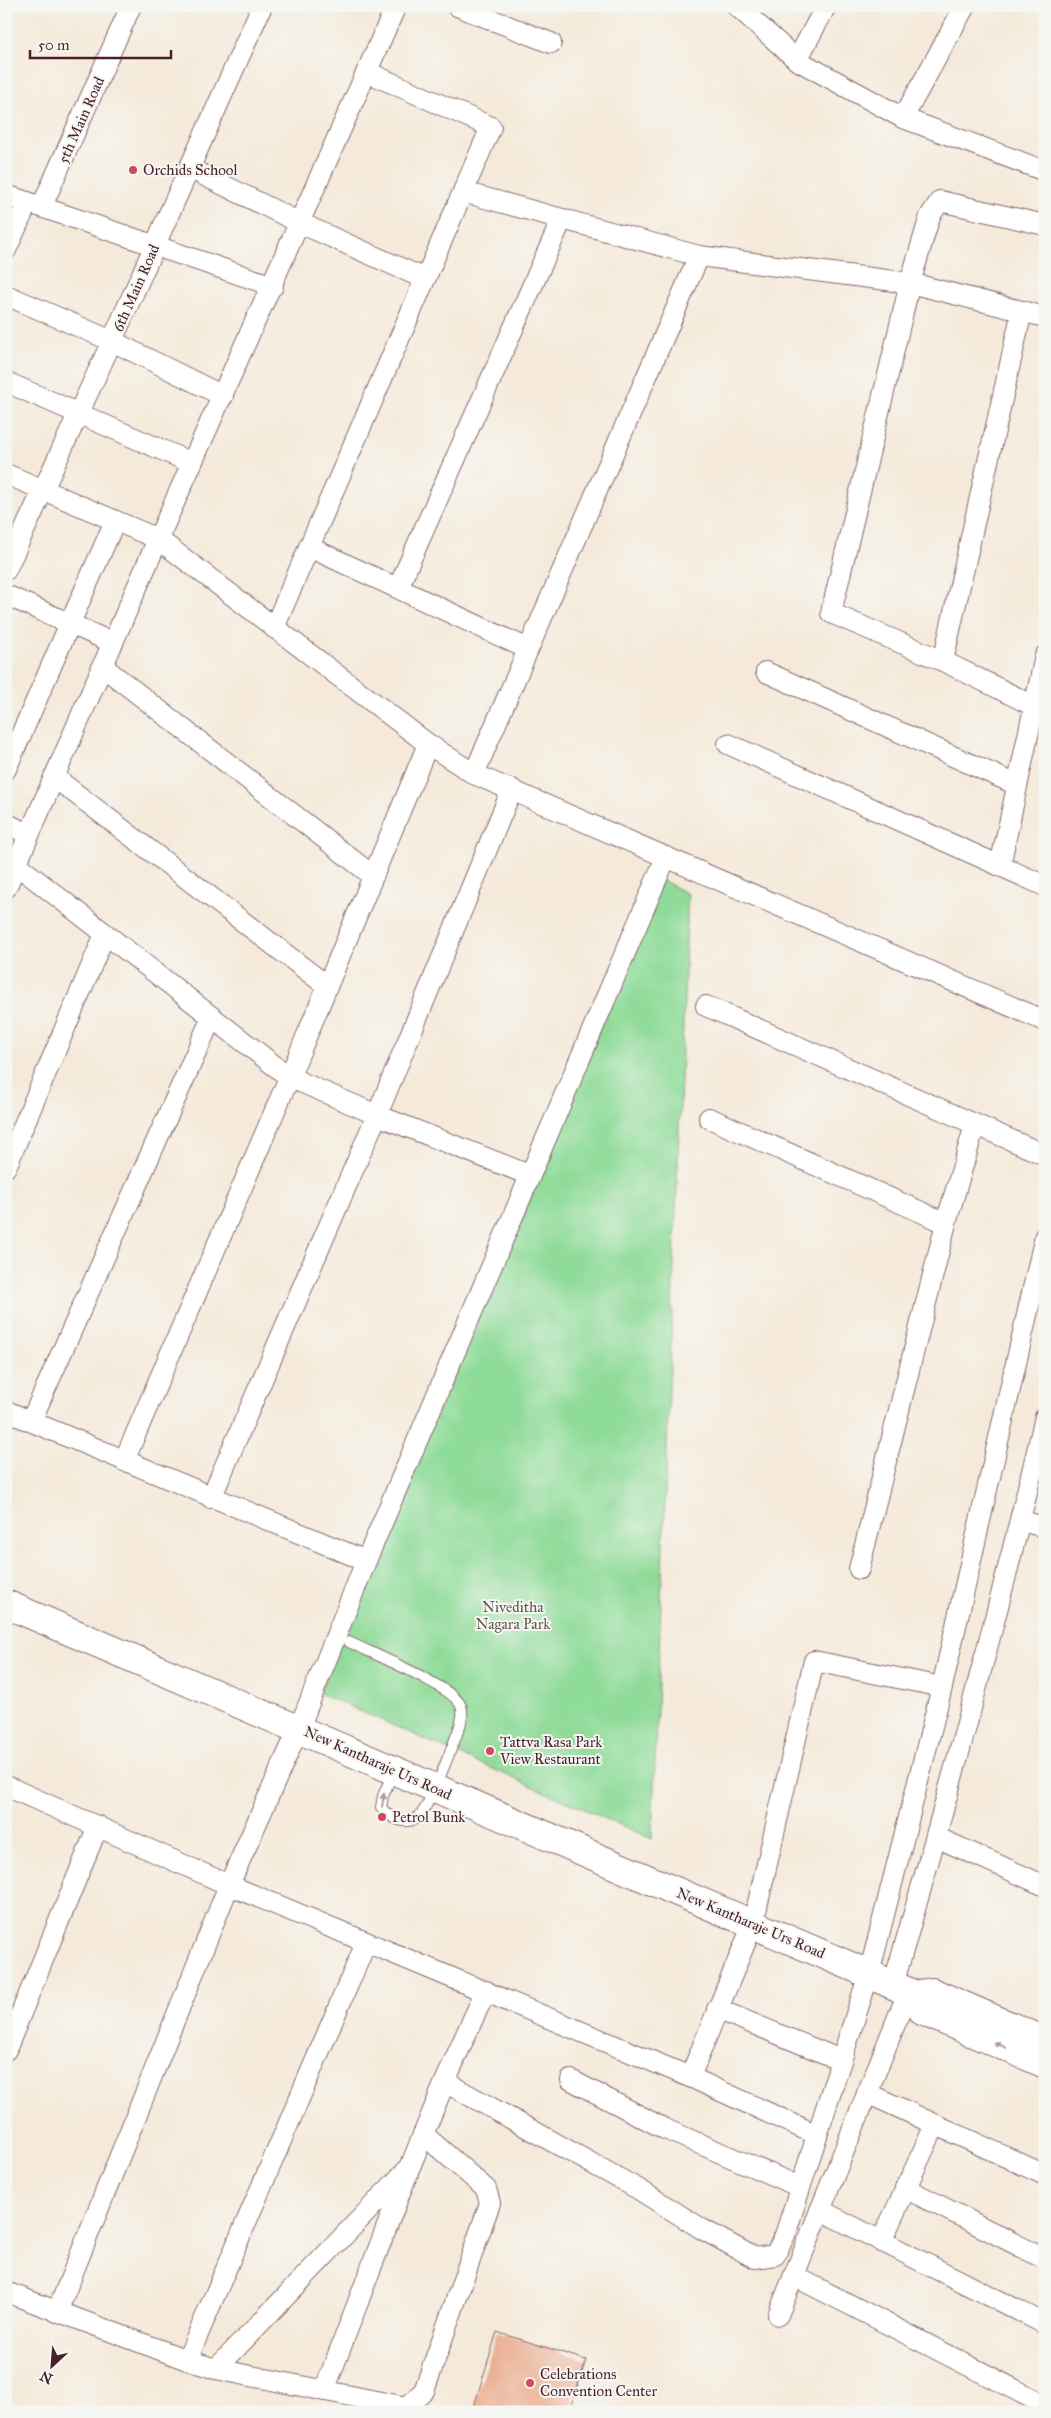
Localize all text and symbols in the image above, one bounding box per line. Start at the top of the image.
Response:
scale bar [30,28,171,60]
text: 50 m [38,36,70,54]
street label: 5th Main Road [54,73,108,166]
place label: Orchids School [143,161,238,179]
marker: Orchids School [127,164,139,176]
street label: 6th Main Road [109,241,163,335]
park label: Niveditha Nagara Park [476,1598,550,1633]
street label: New Kantharaje Urs Road [301,1722,455,1804]
place label: Tattva Rasa Park View Restaurant [499,1733,602,1768]
marker: Tattva Rasa Park View Restaurant [484,1745,496,1757]
one-way arrow [380,1792,388,1808]
place label: Petrol Bunk [392,1808,465,1826]
marker: Petrol Bunk [376,1811,388,1823]
street label: New Kantharaje Urs Road [674,1884,828,1963]
one-way arrow [993,2040,1007,2048]
north arrow [28,2340,78,2390]
place label: Celebrations Convention Center [540,2365,658,2400]
text: N [37,2367,56,2387]
marker: Celebrations Convention Center [524,2377,536,2389]

